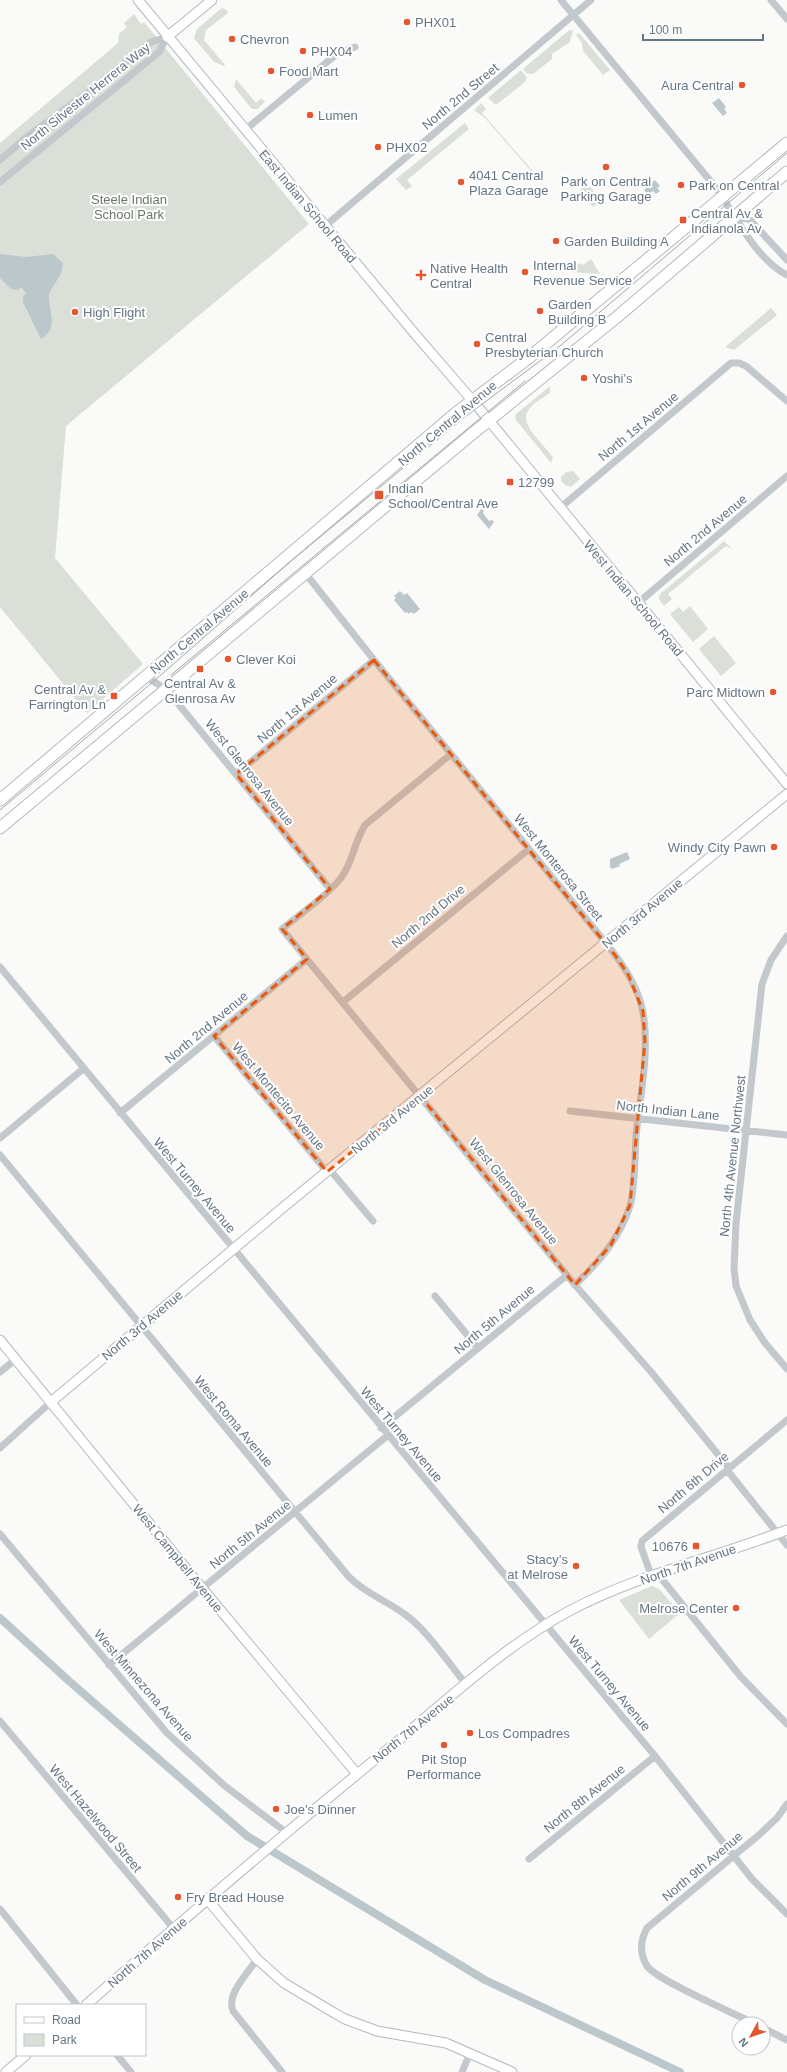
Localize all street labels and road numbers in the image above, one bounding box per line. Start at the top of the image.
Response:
street label: North Silvestre Herrera Way [18,39,153,153]
street label: North 2nd Street [419,60,502,133]
street label: East Indian School Road [256,147,359,266]
street label: North Central Avenue [395,378,500,469]
street label: North 1st Avenue [595,389,681,464]
street label: North 2nd Avenue [661,491,750,570]
street label: West Indian School Road [581,537,686,659]
street label: North Central Avenue [147,586,252,677]
street label: North 1st Avenue [254,671,340,746]
street label: West Glenrosa Avenue [202,716,297,829]
street label: West Monterosa Street [511,811,606,924]
street label: North 3rd Avenue [599,875,686,952]
street label: North 2nd Drive [389,881,468,951]
street label: North 2nd Avenue [162,988,251,1067]
street label: West Montecito Avenue [229,1039,328,1153]
street label: North 4th Avenue Northwest [717,1074,748,1238]
street label: North 3rd Avenue [348,1082,436,1157]
street label: North Indian Lane [616,1098,720,1123]
street label: West Turney Avenue [150,1135,239,1236]
street label: West Glenrosa Avenue [466,1135,561,1248]
street label: North 5th Avenue [451,1281,538,1357]
street label: North 3rd Avenue [99,1287,186,1364]
street label: West Roma Avenue [191,1373,276,1470]
street label: West Turney Avenue [357,1384,446,1485]
street label: North 6th Drive [655,1449,732,1516]
street label: North 5th Avenue [207,1497,294,1572]
street label: West Campbell Avenue [129,1501,226,1615]
street label: North 7th Avenue [638,1541,738,1588]
street label: West Minnezona Avenue [91,1626,196,1744]
street label: West Turney Avenue [565,1633,654,1734]
street label: North 7th Avenue [370,1691,457,1766]
street label: North 8th Avenue [541,1761,628,1836]
street label: West Hazelwood Street [46,1762,145,1875]
street label: North 9th Avenue [659,1828,746,1904]
street label: North 7th Avenue [105,1914,190,1991]

